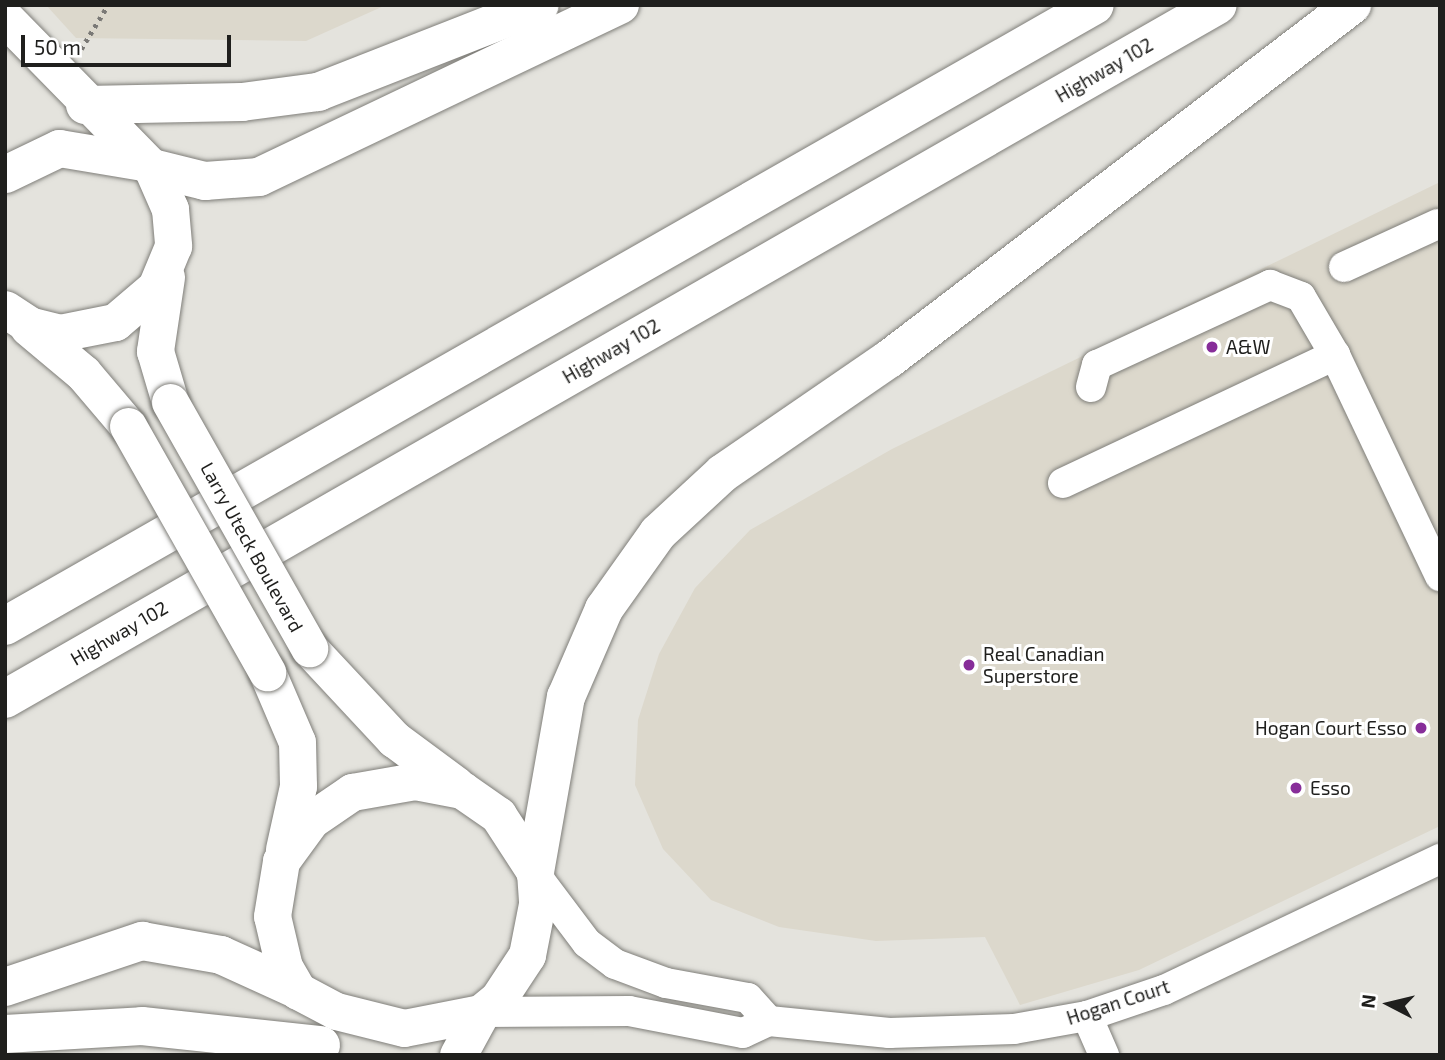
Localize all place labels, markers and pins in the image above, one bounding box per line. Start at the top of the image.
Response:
place label: A&W [1226,336,1270,358]
marker: A&W [1204,339,1220,355]
place label: Real Canadian Superstore [983,643,1105,687]
marker: Real Canadian Superstore [961,657,977,673]
place label: Hogan Court Esso [1255,717,1407,739]
marker: Hogan Court Esso [1413,720,1429,736]
place label: Esso [1310,777,1351,799]
marker: Esso [1288,780,1304,796]

